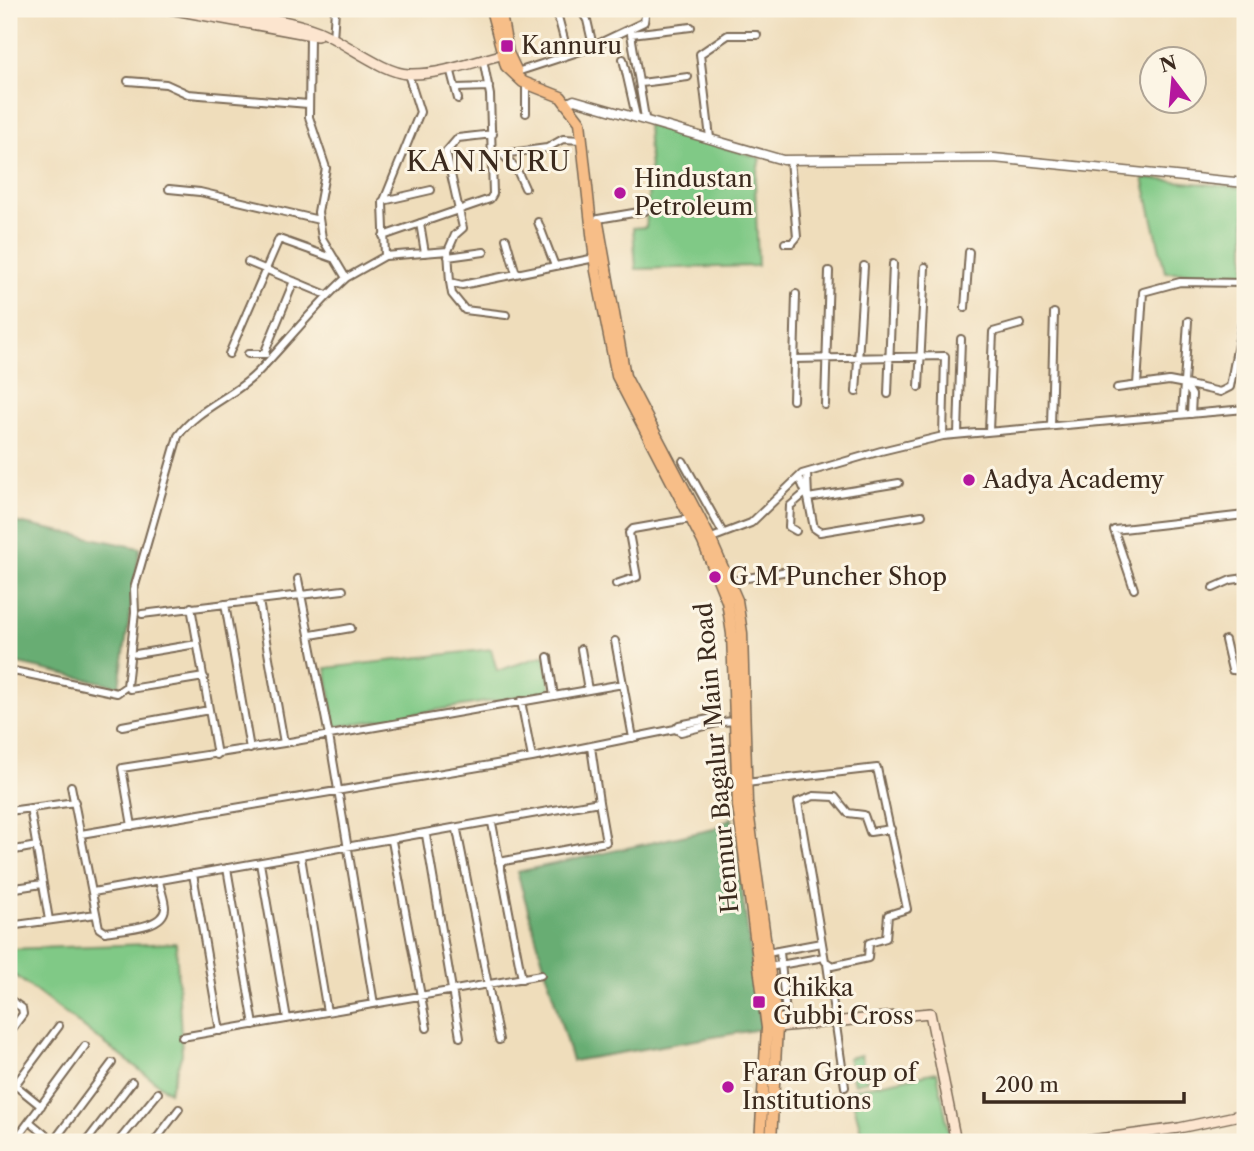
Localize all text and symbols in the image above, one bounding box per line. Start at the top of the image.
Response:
place label: Kannuru [521,31,622,60]
marker: Kannuru [499,38,515,54]
north arrow [1138,46,1208,116]
text: N [1157,51,1180,77]
district label: KANNURU [406,144,572,178]
place label: Hindustan Petroleum [634,164,753,221]
marker: Hindustan Petroleum [612,185,628,201]
place label: Aadya Academy [982,465,1165,494]
marker: Aadya Academy [961,472,977,488]
place label: G M Puncher Shop [729,562,947,591]
marker: G M Puncher Shop [707,569,723,585]
street label: Hennur Bagalur Main Road [688,601,745,915]
place label: Chikka Gubbi Cross [773,973,914,1030]
marker: Chikka Gubbi Cross [751,994,767,1010]
place label: Faran Group of Institutions [742,1058,919,1115]
scale bar [984,1060,1184,1104]
text: 200 m [995,1072,1059,1097]
marker: Faran Group of Institutions [720,1079,736,1095]

